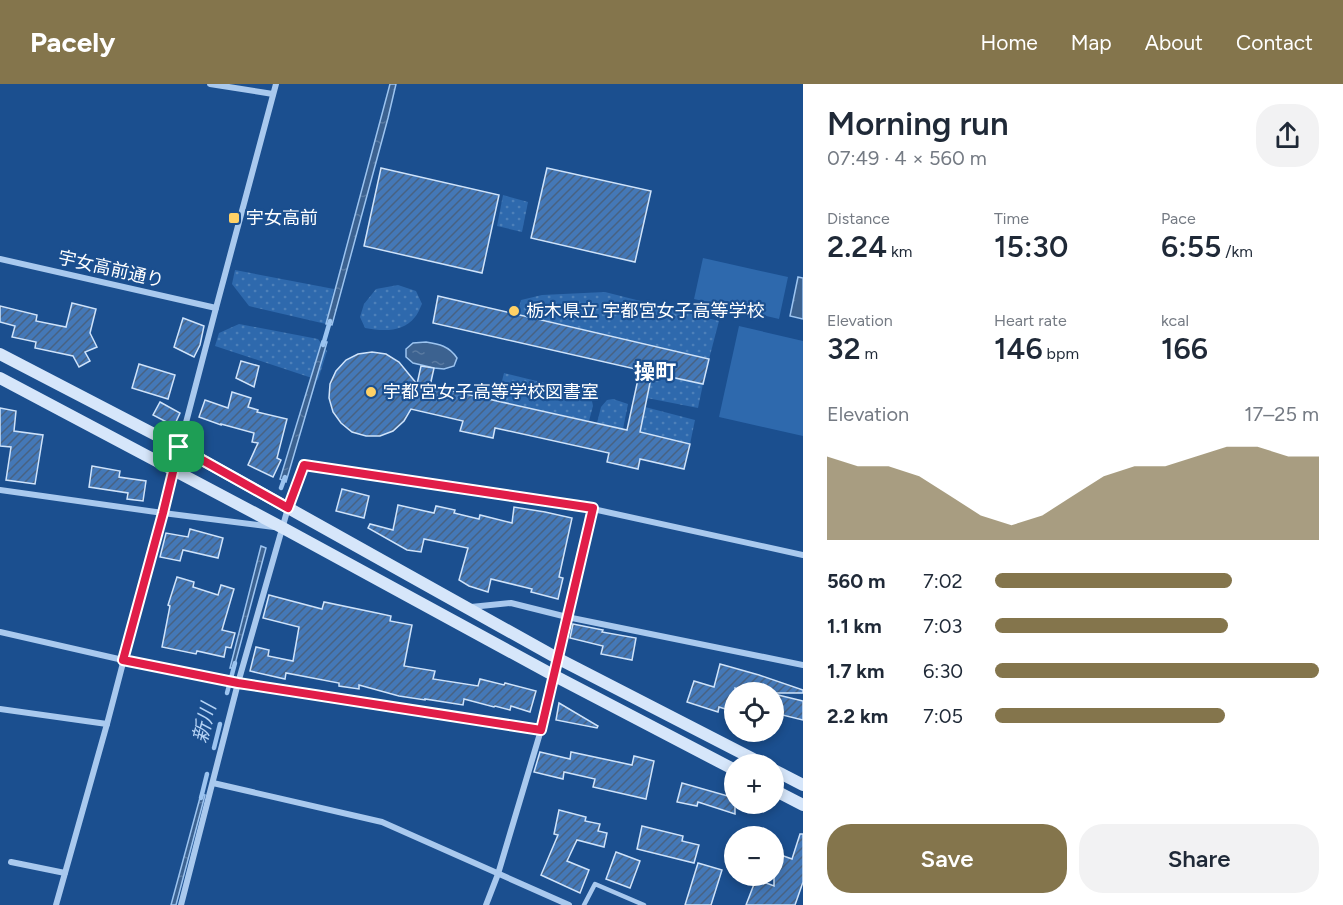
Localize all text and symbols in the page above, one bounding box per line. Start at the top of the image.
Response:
text: Pacely [30,25,115,59]
text: Home [981,30,1038,55]
text: Map [1071,30,1112,55]
text: About [1145,30,1203,55]
text: Contact [1236,30,1313,55]
text: Morning run [827,104,1009,143]
button: share [1256,104,1319,167]
text: 07:49 · 4 × 560 m [827,146,987,170]
place label: 宇女高前 [246,207,318,229]
text: Distance [827,209,890,228]
text: Time [994,209,1029,228]
text: Pace [1161,209,1196,228]
marker: 宇女高前 [227,211,241,225]
text: 2.24 [827,228,887,265]
text: 15:30 [994,228,1068,265]
text: 6:55 [1161,228,1221,265]
text: km [887,242,912,261]
text: /km [1221,242,1253,261]
street label: 宇女高前通り [56,246,166,292]
place label: 栃木県立 宇都宮女子高等学校 [526,300,764,322]
marker: 栃木県立 宇都宮女子高等学校 [507,304,521,318]
text: Elevation [827,311,893,330]
text: Heart rate [994,311,1067,330]
text: kcal [1161,311,1189,330]
text: 32 [827,330,861,367]
text: 146 [994,330,1043,367]
text: 166 [1161,330,1208,367]
text: m [861,344,878,363]
text: bpm [1043,344,1079,363]
district label: 操町 [634,359,676,384]
place label: 宇都宮女子高等学校図書室 [383,381,599,403]
marker: 宇都宮女子高等学校図書室 [364,385,378,399]
text: Elevation [827,402,909,426]
text: 17–25 m [1244,402,1319,426]
pin [153,421,204,472]
icon: arrive [162,430,195,463]
text: 560 m [827,569,885,593]
text: 7:02 [923,569,963,593]
text: 1.1 km [827,614,882,638]
text: 7:03 [923,614,963,638]
text: 1.7 km [827,659,884,683]
text: 6:30 [923,659,963,683]
map controls [724,682,784,886]
button: locate [724,682,784,742]
water label: 新川 [188,699,221,745]
text: 2.2 km [827,704,888,728]
text: 7:05 [923,704,963,728]
button: + [724,754,784,814]
button: Save [827,824,1067,893]
button: Share [1079,824,1319,893]
button: − [724,826,784,886]

